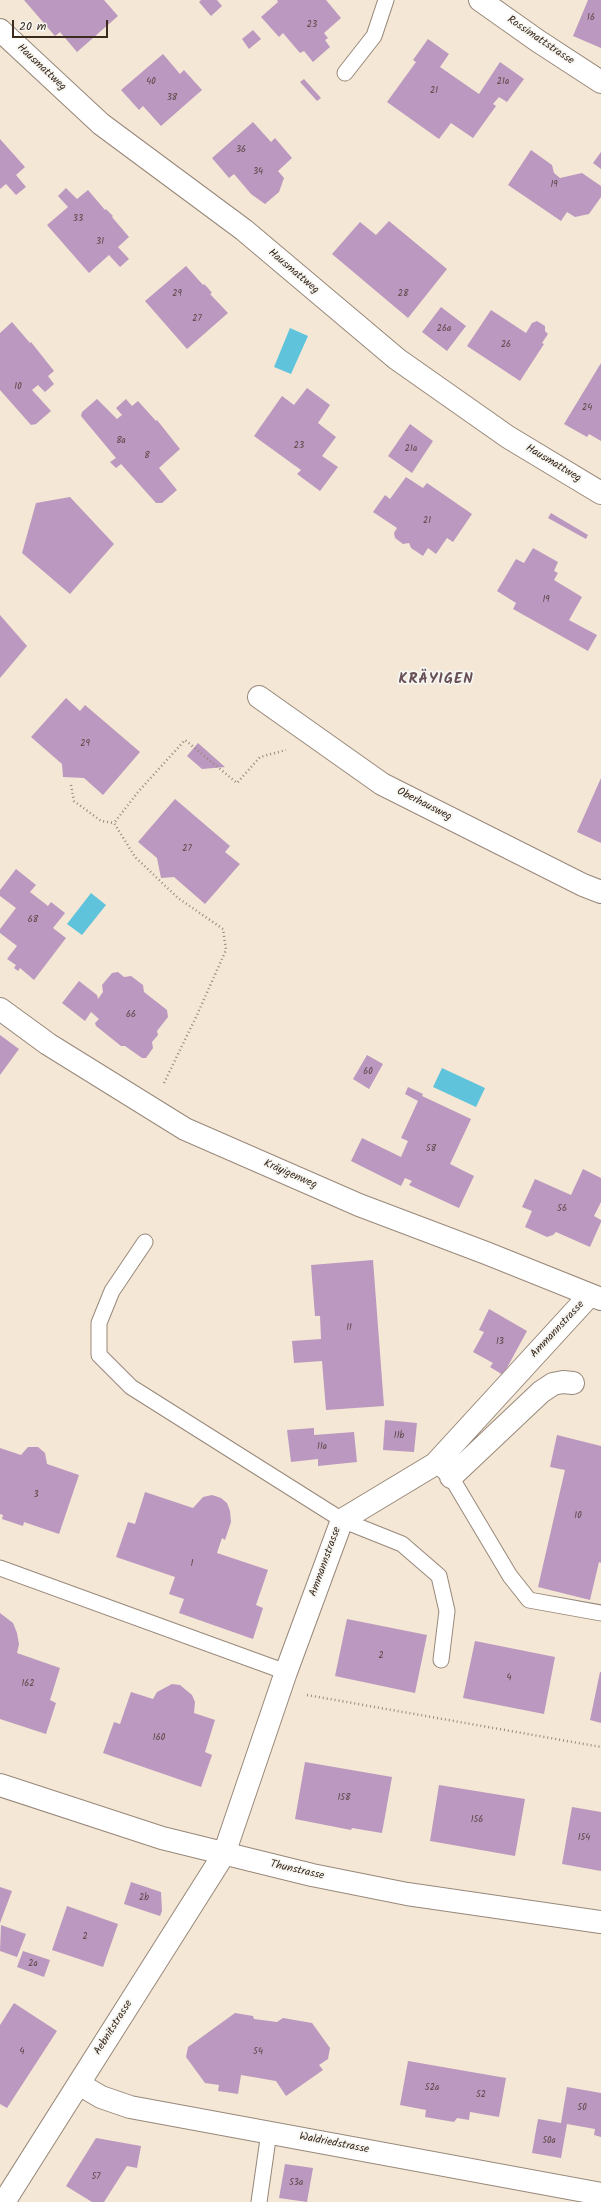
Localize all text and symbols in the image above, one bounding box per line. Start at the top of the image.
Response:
scale bar [14,12,110,38]
house number: 16 [587,13,595,23]
street label: Rossimattstrasse [504,14,576,68]
text: 20 m [19,17,46,36]
house number: 23 [307,20,317,30]
street label: Hausmattweg [14,42,68,94]
house number: 40 [146,77,156,87]
house number: 21a [497,77,509,87]
house number: 21 [430,86,438,96]
house number: 38 [167,93,177,103]
house number: 36 [236,145,246,155]
house number: 34 [253,167,263,177]
house number: 19 [550,180,558,190]
house number: 33 [73,214,83,224]
house number: 31 [96,237,104,247]
street label: Hausmattweg [265,247,321,297]
house number: 29 [172,289,182,299]
house number: 28 [398,289,408,299]
house number: 27 [192,314,202,324]
house number: 26a [437,324,451,334]
house number: 26 [501,340,511,350]
house number: 10 [14,382,22,392]
house number: 24 [582,403,592,413]
house number: 8a [116,436,126,446]
house number: 23 [294,441,304,451]
street label: Hausmattweg [523,442,583,486]
house number: 21a [405,444,417,454]
house number: 8 [144,451,150,461]
house number: 21 [423,516,431,526]
house number: 19 [542,595,550,605]
district label: KRÄYIGEN [398,671,474,689]
house number: 29 [80,739,90,749]
street label: Oberhausweg [394,786,454,824]
house number: 27 [182,844,192,854]
house number: 68 [28,915,38,925]
house number: 66 [126,1010,136,1020]
house number: 60 [363,1067,373,1077]
house number: 58 [426,1144,436,1154]
street label: Kräyigenweg [261,1157,319,1193]
house number: 56 [557,1204,567,1214]
street label: Ammannstrasse [528,1299,588,1361]
house number: 11 [346,1323,352,1333]
house number: 13 [496,1337,504,1347]
house number: 11b [394,1431,404,1441]
house number: 11a [317,1442,327,1452]
house number: 3 [33,1490,39,1500]
house number: 10 [574,1511,582,1521]
street label: Ammannstrasse [307,1525,345,1599]
house number: 1 [191,1559,193,1569]
house number: 2 [378,1651,384,1661]
house number: 4 [507,1673,511,1683]
house number: 162 [21,1679,35,1689]
house number: 160 [153,1733,165,1743]
house number: 158 [337,1793,351,1803]
house number: 156 [471,1815,483,1825]
house number: 154 [578,1833,590,1843]
street label: Thunstrasse [269,1858,325,1884]
house number: 2b [139,1893,149,1903]
house number: 2 [82,1932,88,1942]
house number: 2a [28,1959,38,1969]
street label: Aebnitstrasse [92,1998,136,2058]
house number: 4 [20,2047,24,2057]
house number: 54 [253,2047,263,2057]
house number: 52a [425,2083,439,2093]
house number: 52 [476,2090,486,2100]
house number: 50 [577,2103,587,2113]
street label: Waldriedstrasse [298,2131,370,2157]
house number: 50a [542,2136,556,2146]
house number: 57 [92,2172,100,2182]
house number: 53a [289,2178,303,2188]

